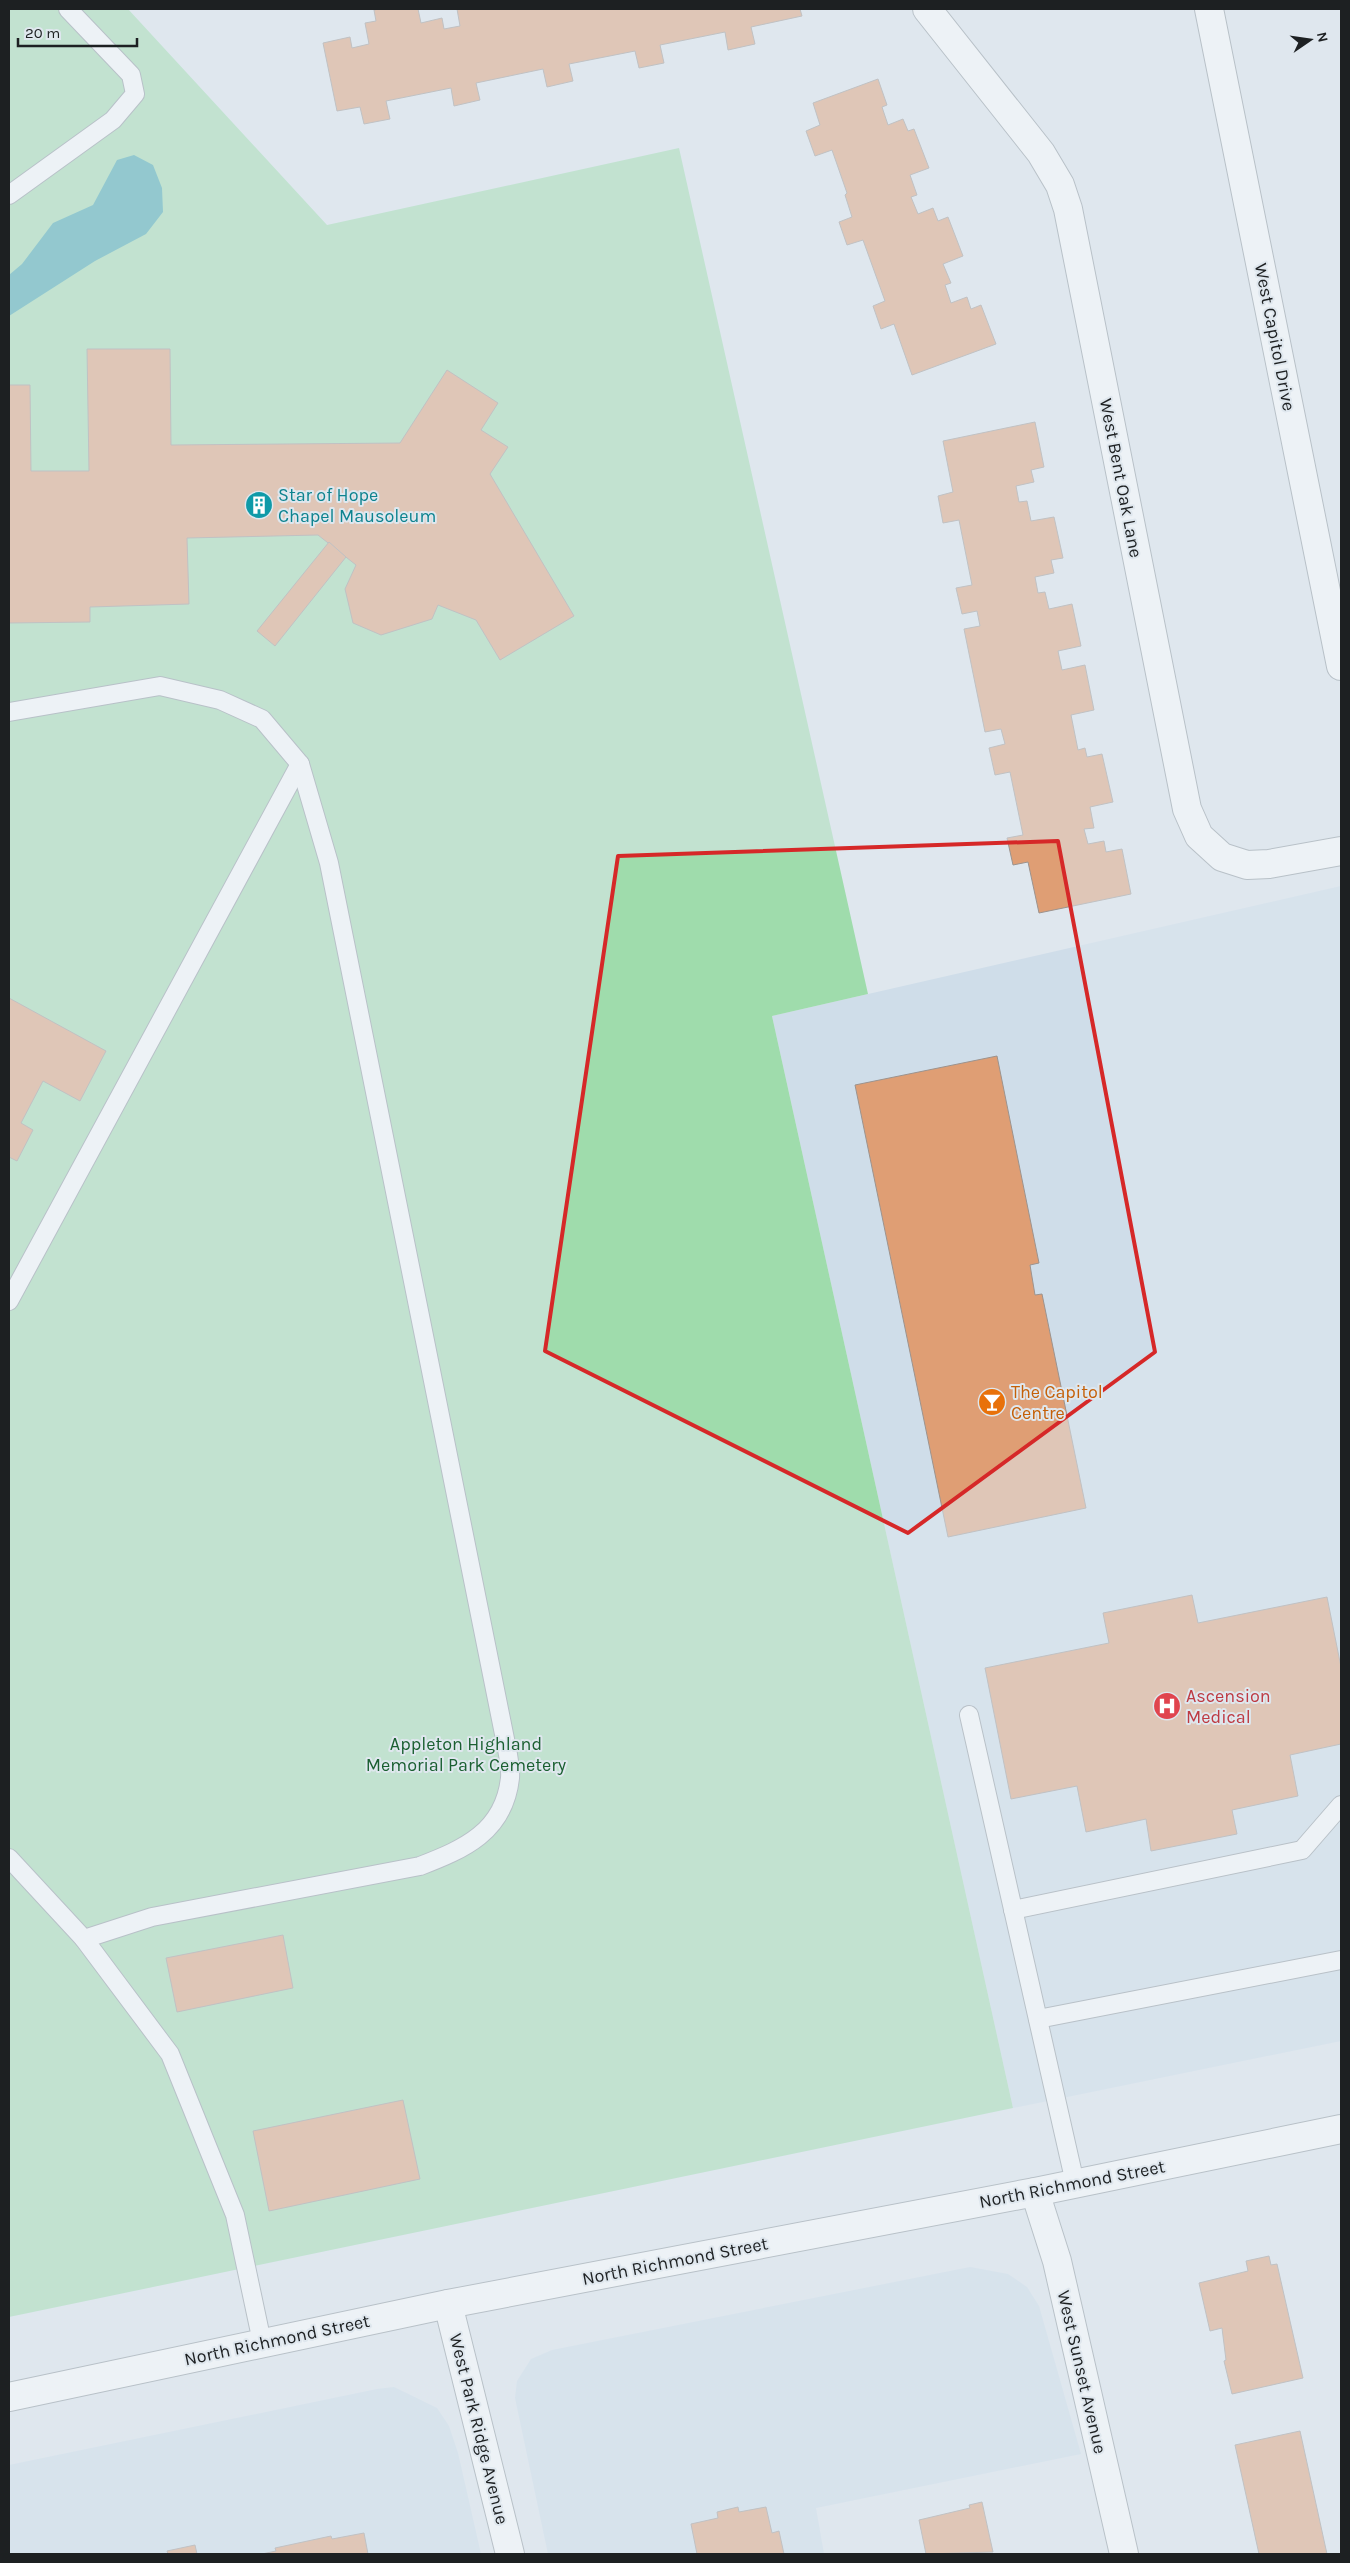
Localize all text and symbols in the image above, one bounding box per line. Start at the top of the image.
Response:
scale bar [18,15,136,47]
north arrow [1285,15,1335,65]
text: 20 m [25,24,60,42]
text: N [1313,30,1332,44]
street label: West Capitol Drive [1250,261,1300,413]
street label: West Bent Oak Lane [1095,396,1147,560]
place label: Star of Hope Chapel Mausoleum [278,484,436,527]
building icon: Star of Hope Chapel Mausoleum [244,490,274,520]
place label: The Capitol Centre [1011,1381,1103,1424]
bar icon: The Capitol Centre [977,1387,1007,1417]
place label: Ascension Medical [1186,1685,1271,1728]
hospital icon: Ascension Medical [1152,1691,1182,1721]
park label: Appleton Highland Memorial Park Cemetery [366,1733,567,1776]
street label: North Richmond Street [977,2155,1167,2213]
street label: North Richmond Street [580,2232,770,2290]
street label: West Sunset Avenue [1053,2288,1111,2456]
street label: North Richmond Street [182,2310,372,2370]
street label: West Park Ridge Avenue [445,2331,513,2527]

